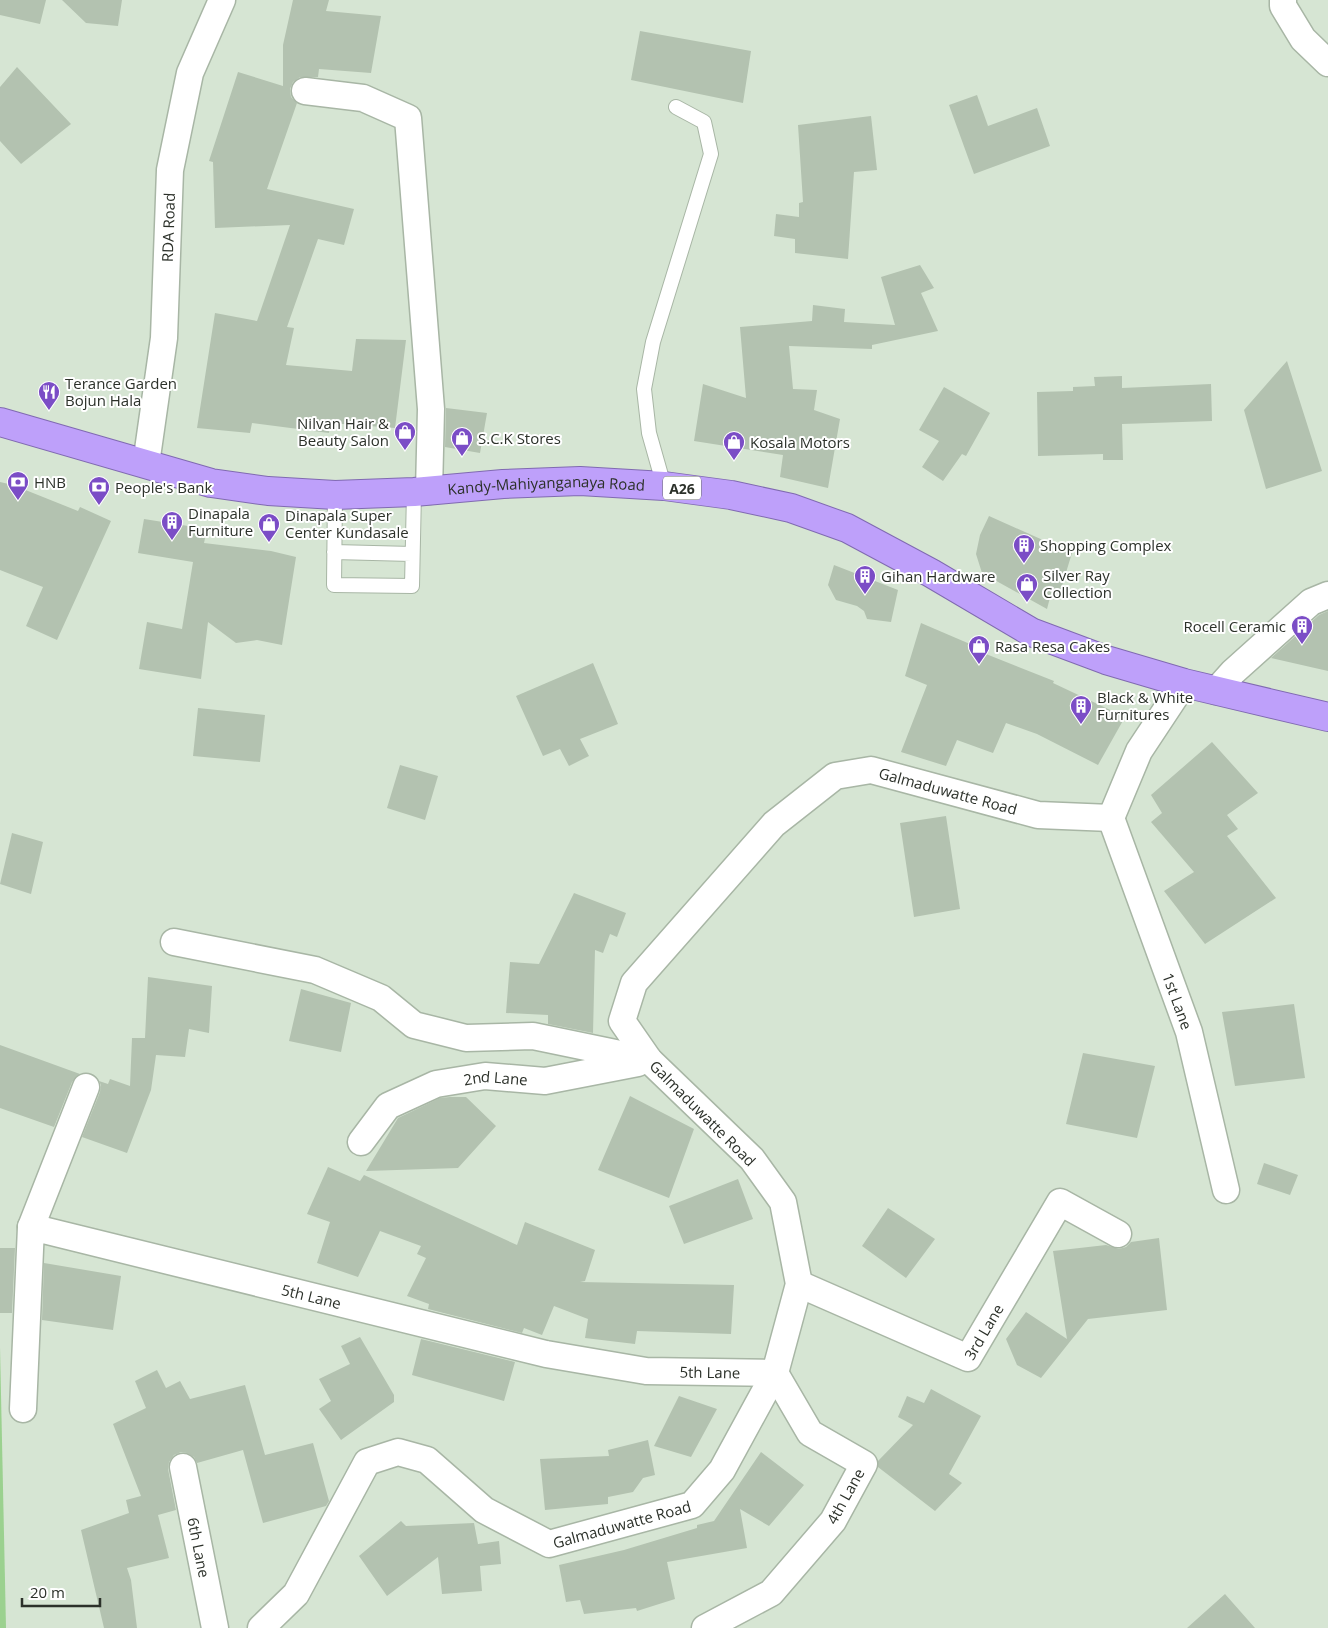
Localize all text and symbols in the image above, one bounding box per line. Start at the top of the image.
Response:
street label: RDA Road [157,192,179,262]
place label: Terance Garden Bojun Hala [65,373,177,410]
restaurant icon: Terance Garden Bojun Hala [37,380,61,411]
place label: Nilvan Hair & Beauty Salon [297,413,389,450]
shop icon: Nilvan Hair & Beauty Salon [393,420,417,451]
shop icon: S.C.K Stores [450,426,474,457]
place label: S.C.K Stores [478,428,561,448]
shop icon: Kosala Motors [722,430,746,461]
place label: Kosala Motors [750,432,850,452]
bank icon: HNB [6,470,30,501]
street label: Kandy-Mahiyanganaya Road [447,471,646,499]
place label: HNB [34,472,66,492]
bank icon: People's Bank [87,475,111,506]
road number: A26 [663,476,701,499]
place label: People's Bank [115,477,212,497]
place label: Dinapala Furniture [188,503,253,540]
place label: Dinapala Super Center Kundasale [285,505,409,542]
building icon: Dinapala Furniture [160,510,184,541]
shop icon: Dinapala Super Center Kundasale [257,512,281,543]
building icon: Shopping Complex [1012,533,1036,564]
place label: Shopping Complex [1040,535,1172,555]
building icon: Gihan Hardware [853,564,877,595]
place label: Silver Ray Collection [1043,565,1112,602]
place label: Gihan Hardware [881,566,996,586]
shop icon: Silver Ray Collection [1015,572,1039,603]
building icon: Rocell Ceramic [1290,614,1314,645]
place label: Rocell Ceramic [1183,616,1286,636]
shop icon: Rasa Resa Cakes [967,634,991,665]
place label: Rasa Resa Cakes [995,636,1110,656]
place label: Black & White Furnitures [1097,687,1193,724]
building icon: Black & White Furnitures [1069,694,1093,725]
street label: Galmaduwatte Road [877,763,1019,819]
street label: 1st Lane [1158,970,1197,1032]
street label: Galmaduwatte Road [646,1056,760,1170]
street label: 2nd Lane [462,1066,529,1090]
street label: 5th Lane [279,1279,343,1313]
street label: 3rd Lane [959,1300,1008,1363]
street label: 5th Lane [679,1362,741,1382]
street label: 4th Lane [822,1465,868,1527]
street label: Galmaduwatte Road [550,1496,693,1553]
street label: 6th Lane [183,1516,215,1579]
scale bar [22,1576,100,1608]
text: 20 m [30,1582,65,1602]

